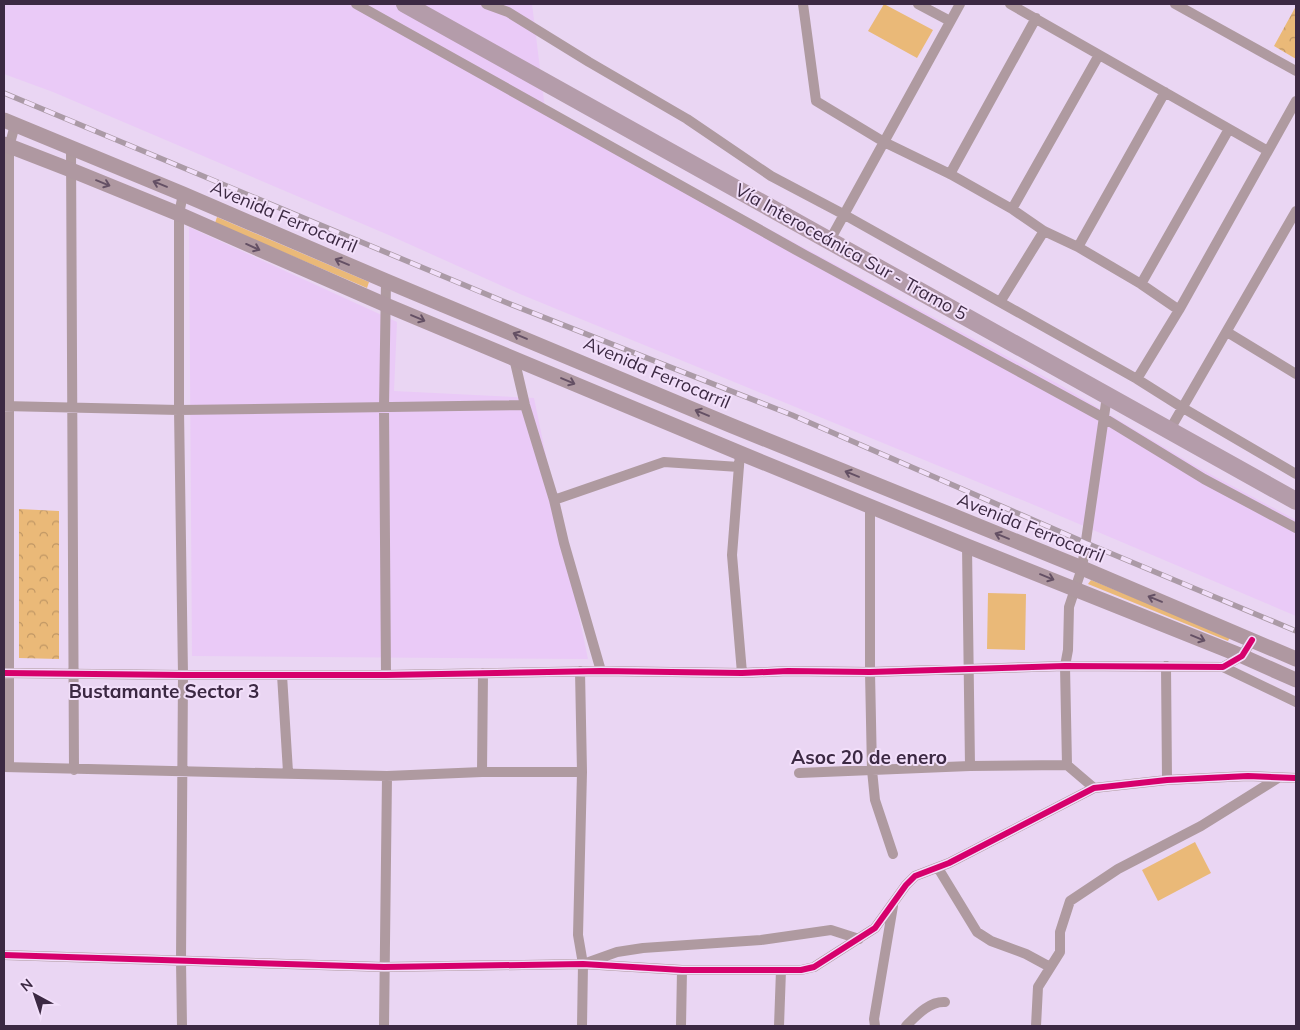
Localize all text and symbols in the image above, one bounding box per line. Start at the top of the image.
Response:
street label: Avenida Ferrocarril [207,175,361,258]
street label: Vía Interoceánica Sur - Tramo 5 [731,178,972,325]
one-way arrow [95,179,110,188]
one-way arrow [153,179,168,189]
one-way arrow [245,242,260,252]
one-way arrow [335,257,350,266]
one-way arrow [410,314,425,324]
one-way arrow [513,331,528,341]
street label: Avenida Ferrocarril [580,331,734,414]
one-way arrow [560,377,575,386]
one-way arrow [695,407,710,417]
one-way arrow [845,469,860,479]
street label: Avenida Ferrocarril [954,487,1108,568]
one-way arrow [995,531,1010,541]
one-way arrow [1039,573,1054,583]
one-way arrow [1147,594,1163,603]
one-way arrow [1190,634,1205,643]
district label: Bustamante Sector 3 [69,679,259,703]
district label: Asoc 20 de enero [791,745,947,769]
north arrow [10,970,60,1020]
text: N [17,975,36,995]

